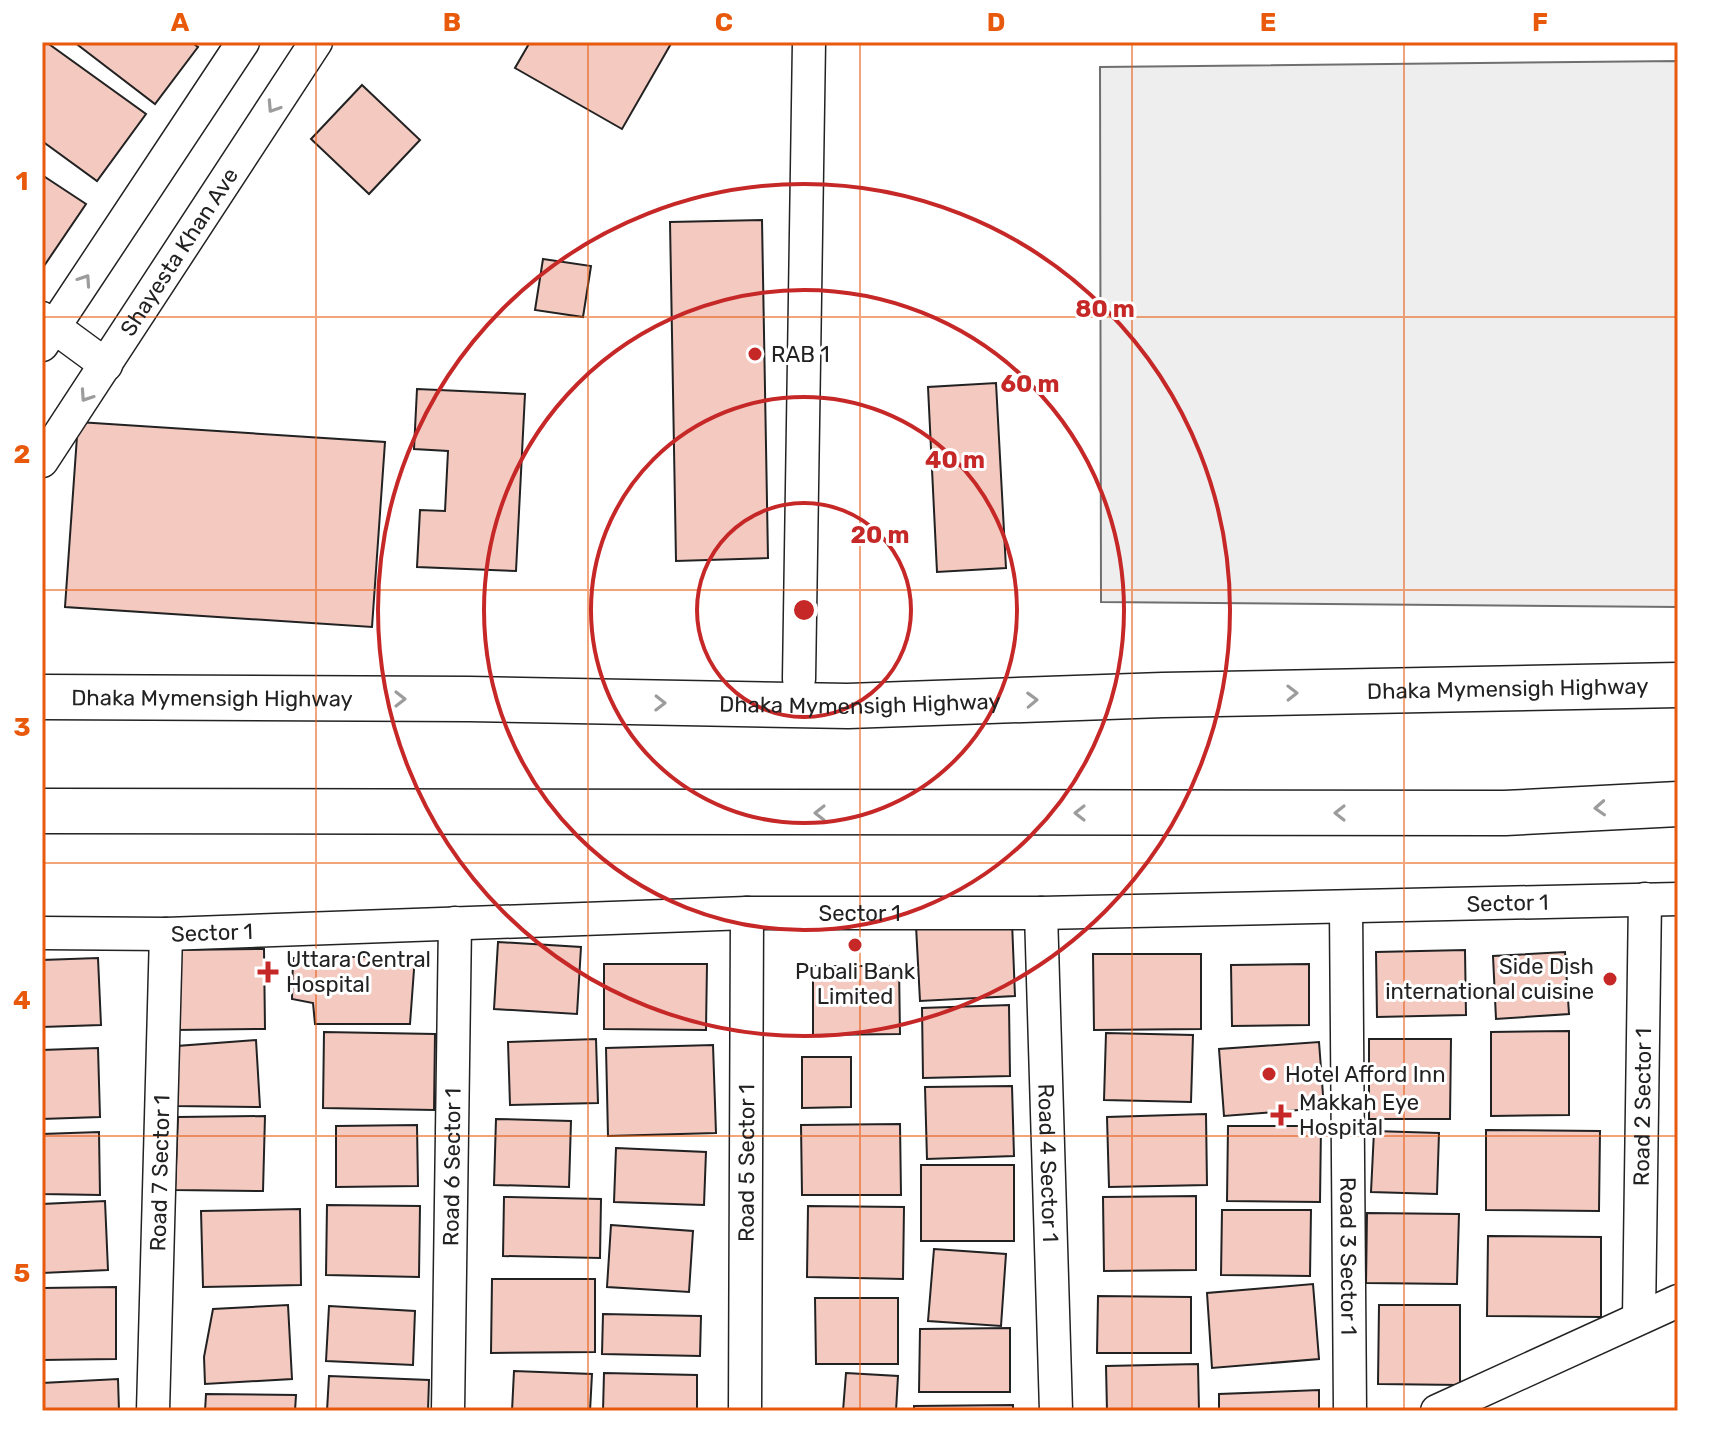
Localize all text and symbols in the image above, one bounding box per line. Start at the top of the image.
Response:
text: A [171,7,190,38]
text: B [443,7,461,38]
text: C [715,7,733,38]
text: D [987,7,1005,38]
text: E [1260,7,1276,38]
text: F [1532,7,1548,38]
one-way arrow [268,99,283,113]
street label: Shayesta Khan Ave [114,163,244,341]
text: 1 [16,166,28,197]
one-way arrow [76,274,91,289]
text: 80 m [1075,295,1135,323]
place label: RAB 1 [771,341,830,368]
marker: RAB 1 [746,345,764,363]
text: 60 m [1000,370,1060,398]
one-way arrow [80,387,95,401]
text: 2 [14,439,30,470]
text: 40 m [925,446,985,474]
text: 20 m [850,521,910,549]
centre of rings [790,596,818,624]
street label: Dhaka Mymensigh Highway [1367,672,1649,705]
street label: Dhaka Mymensigh Highway [71,684,353,712]
one-way arrow [1286,685,1299,702]
street label: Dhaka Mymensigh Highway [719,687,1001,720]
one-way arrow [394,690,407,708]
one-way arrow [1026,691,1039,708]
one-way arrow [654,694,667,711]
text: 3 [13,712,31,743]
one-way arrow [1593,799,1606,816]
one-way arrow [813,804,826,822]
one-way arrow [1073,804,1086,822]
one-way arrow [1333,804,1346,822]
street label: Sector 1 [1466,888,1549,917]
street label: Sector 1 [819,900,901,927]
street label: Sector 1 [170,917,253,947]
marker: Pubali Bank Limited [846,936,864,954]
place label: Uttara Central Hospital [286,946,431,998]
place label: Side Dish international cuisine [1385,953,1594,1005]
place label: Pubali Bank Limited [795,958,916,1010]
marker: Uttara Central Hospital [257,961,279,983]
marker: Side Dish international cuisine [1601,970,1619,988]
text: 4 [13,985,31,1016]
street label: Road 2 Sector 1 [1627,1028,1657,1186]
place label: Hotel Afford Inn [1285,1061,1445,1088]
marker: Hotel Afford Inn [1260,1065,1278,1083]
street label: Road 4 Sector 1 [1033,1083,1064,1243]
street label: Road 5 Sector 1 [732,1084,760,1242]
street label: Road 6 Sector 1 [437,1088,466,1246]
place label: Makkah Eye Hospital [1299,1089,1419,1141]
street label: Road 7 Sector 1 [144,1095,175,1252]
marker: Makkah Eye Hospital [1270,1104,1292,1126]
street label: Road 3 Sector 1 [1335,1177,1363,1335]
text: 5 [14,1258,30,1289]

